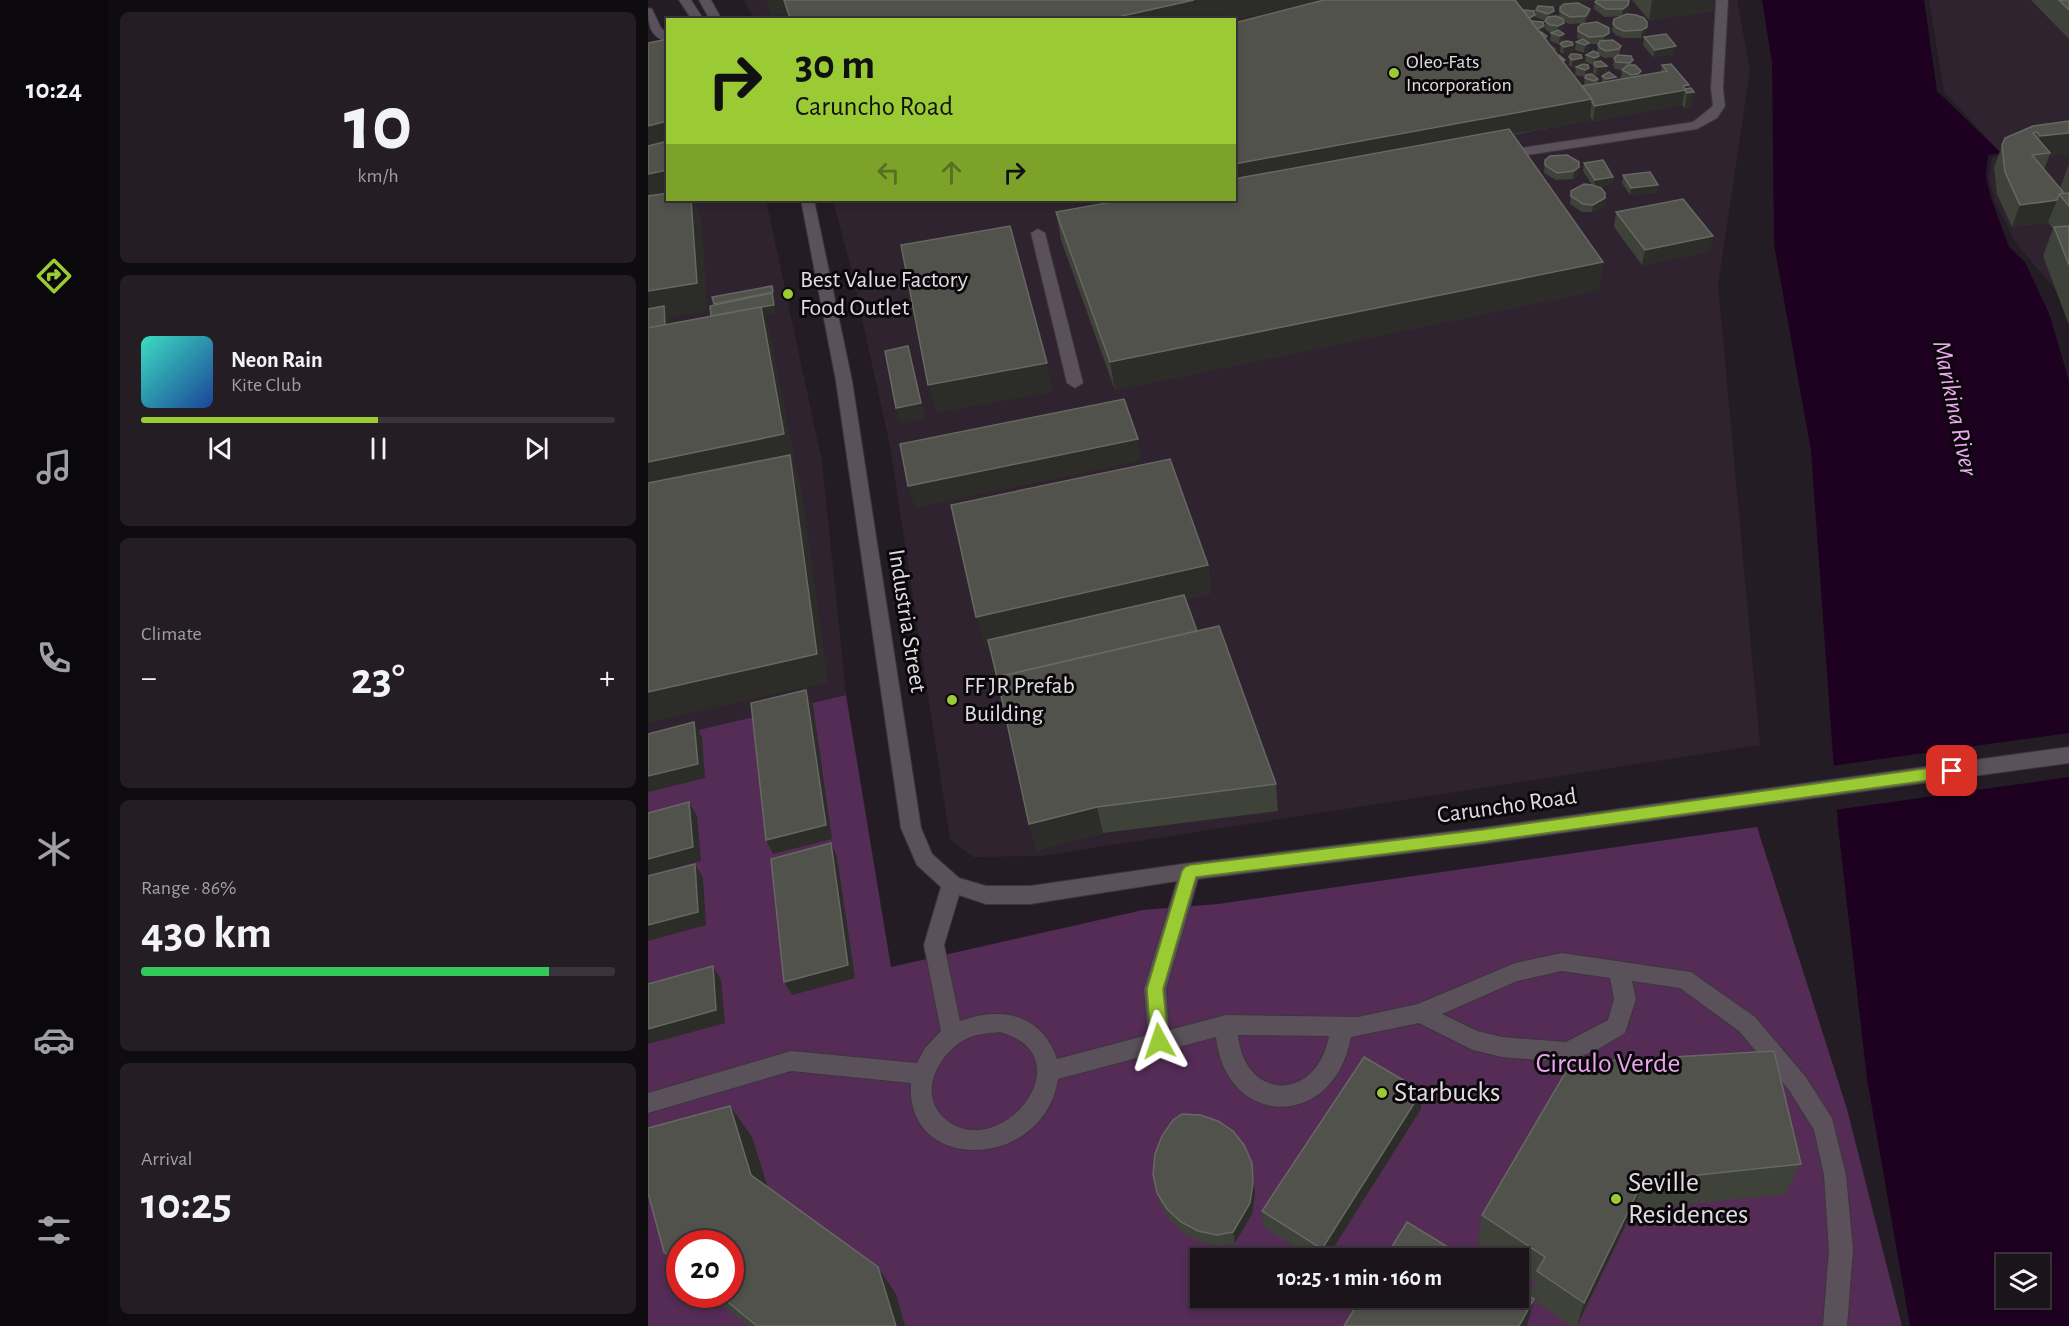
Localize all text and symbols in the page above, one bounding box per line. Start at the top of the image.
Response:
icon: right [696,42,774,120]
text: 30 m [795,44,875,86]
place label: Oleo-Fats Incorporation [1406,52,1512,95]
marker: Oleo-Fats Incorporation [1387,66,1401,80]
text: 10:24 [26,76,82,103]
text: 10 [344,86,412,164]
text: Caruncho Road [795,93,953,120]
icon: left [872,156,905,189]
icon: ahead [935,156,968,189]
icon: right [998,156,1031,189]
text: km/h [357,166,399,186]
icon: directions [33,255,75,297]
place label: Best Value Factory Food Outlet [800,268,968,320]
marker: Best Value Factory Food Outlet [781,287,795,301]
water label: Marikina River [1928,338,1982,479]
text: Neon Rain [231,349,323,371]
text: Kite Club [231,375,301,395]
icon: previous [204,432,237,465]
icon: pause [362,432,395,465]
icon: next [520,432,553,465]
icon: music [33,446,75,488]
street label: Industria Street [884,548,930,695]
text: Climate [141,624,202,644]
icon: phone [33,637,75,679]
text: 23° [351,657,405,702]
text: − [141,662,157,695]
text: + [599,662,615,695]
place label: FF JR Prefab Building [964,674,1075,726]
marker: FF JR Prefab Building [945,693,959,707]
pin [1926,745,1977,796]
icon: arrive [1935,754,1968,787]
street label: Caruncho Road [1436,784,1578,828]
icon: climate [33,828,75,870]
text: Range · 86% [141,878,237,898]
text: 430 km [141,911,272,956]
position arrow [1127,1009,1191,1073]
icon: car [33,1019,75,1061]
park label: Circulo Verde [1536,1050,1680,1078]
place label: Starbucks [1394,1079,1500,1107]
marker: Starbucks [1375,1086,1389,1100]
text: Arrival [141,1149,192,1169]
place label: Seville Residences [1628,1169,1749,1229]
text: 10:25 [141,1182,232,1227]
marker: Seville Residences [1609,1192,1623,1206]
icon: filters [33,1209,75,1251]
speed limit sign: 20 [666,1230,744,1308]
map controls [1996,1254,2050,1308]
button: layers [1996,1254,2050,1308]
text: 10:25 · 1 min · 160 m [1277,1267,1442,1289]

